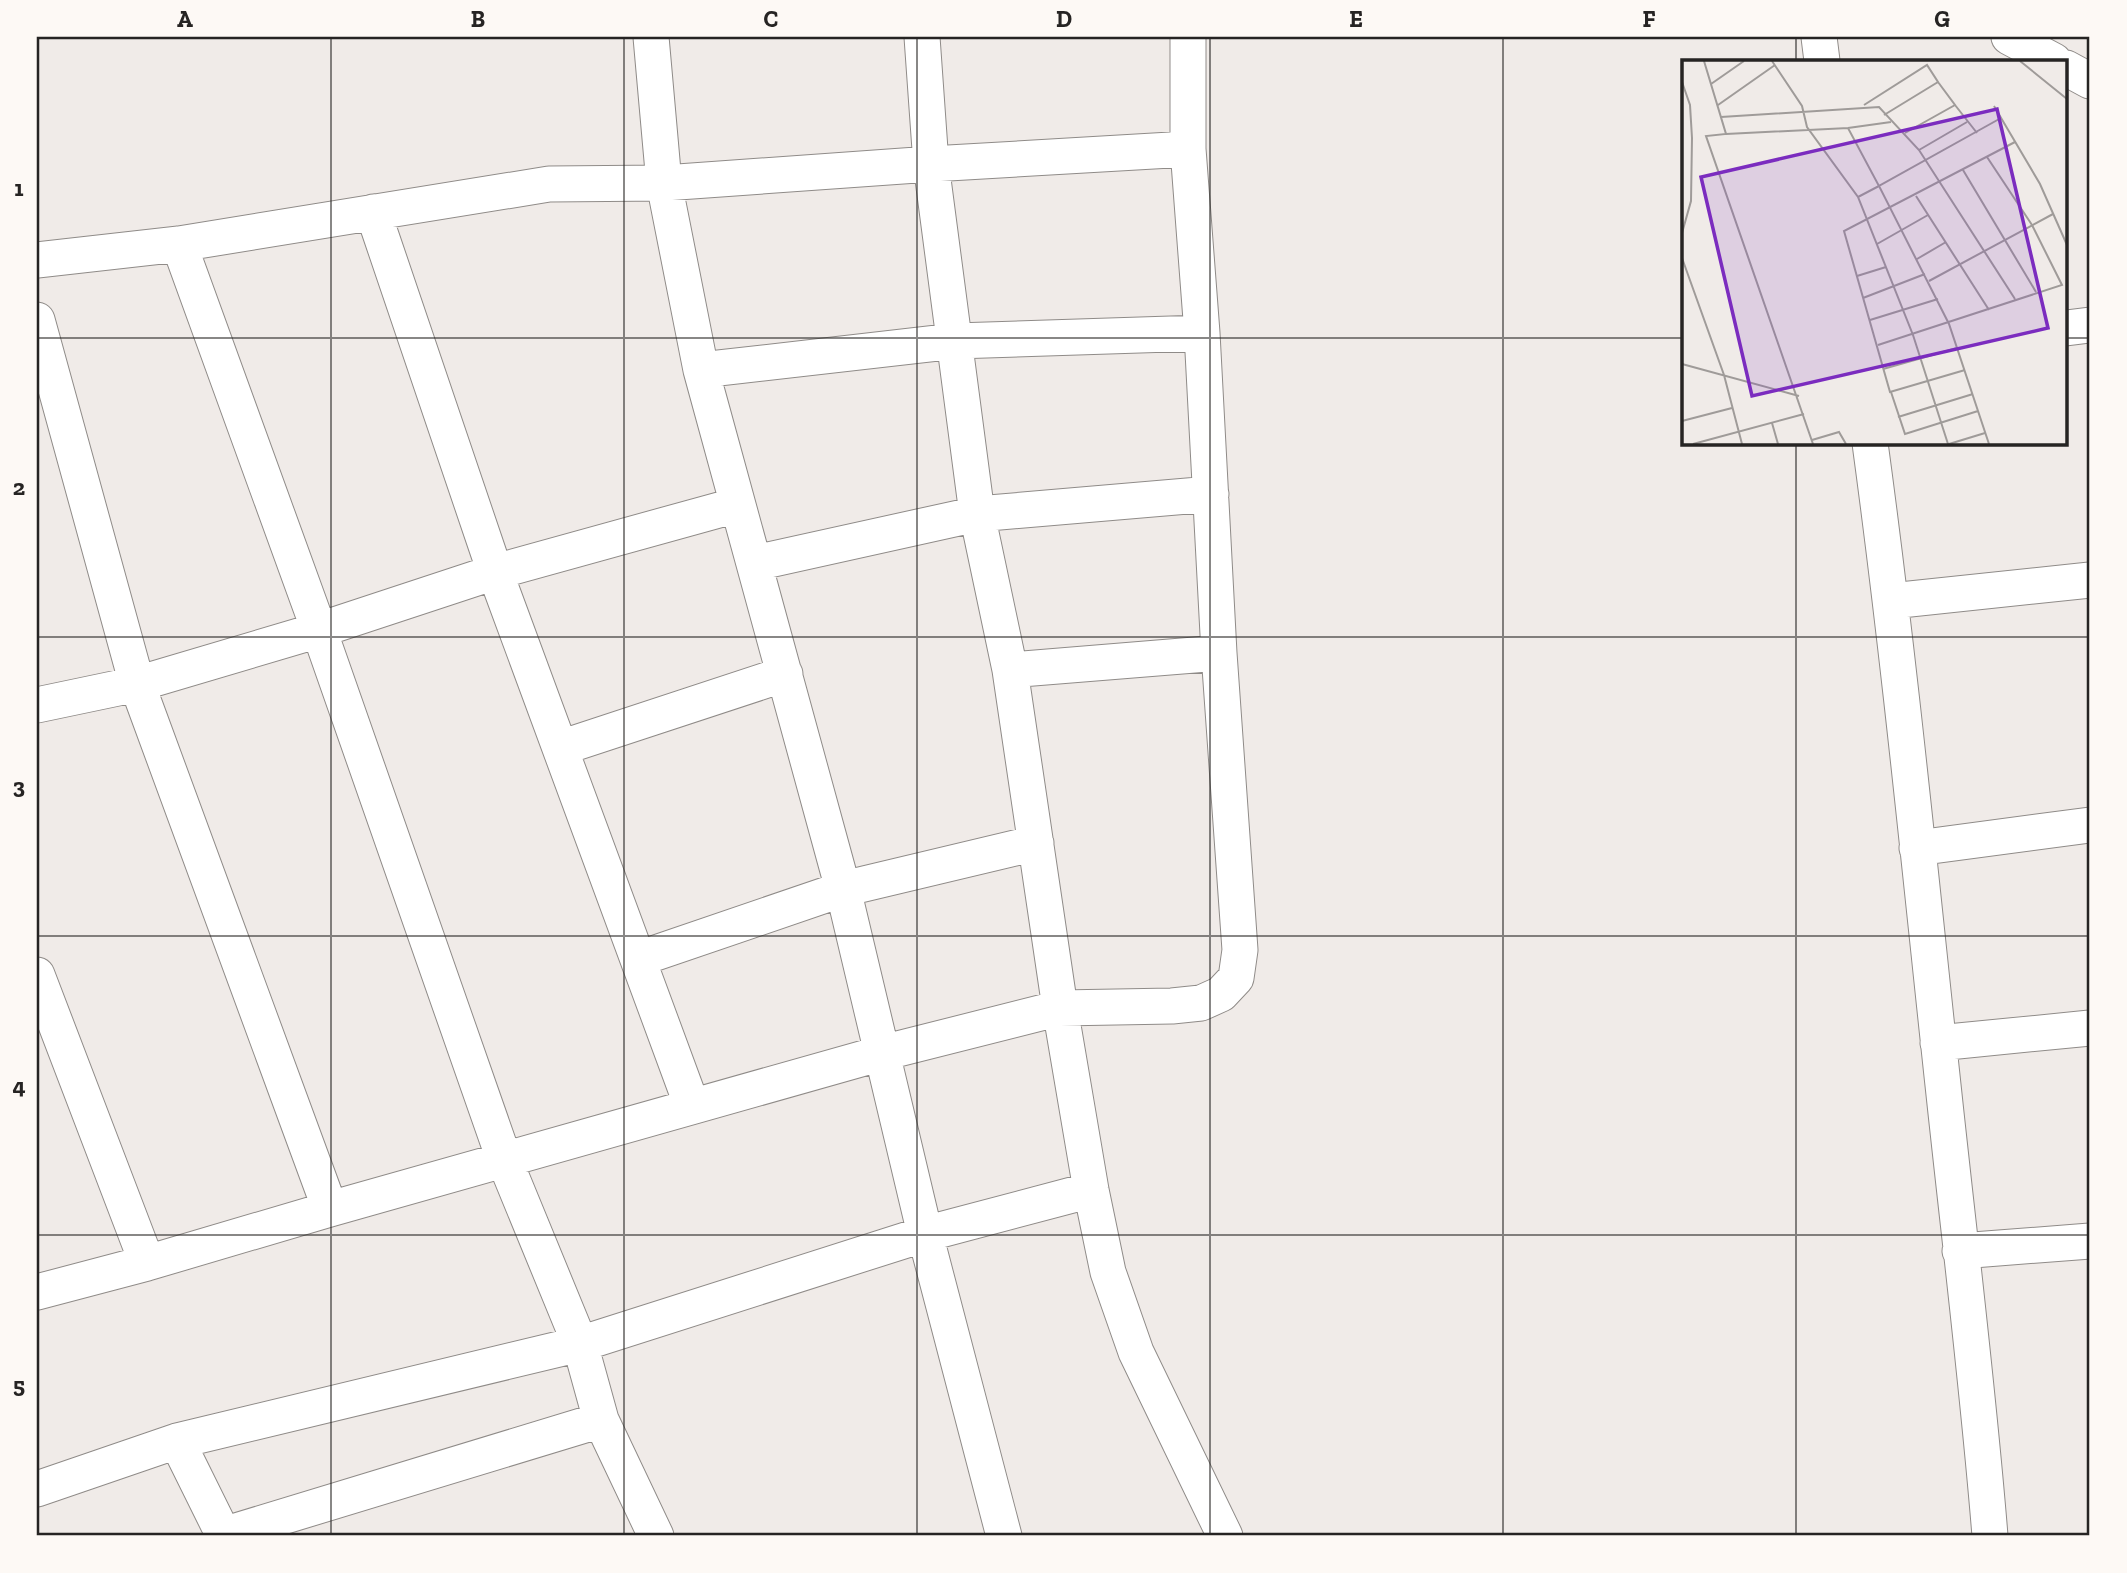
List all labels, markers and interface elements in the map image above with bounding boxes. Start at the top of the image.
text: A [177,5,193,33]
text: B [471,5,485,33]
text: C [764,5,778,33]
text: D [1056,5,1072,33]
text: E [1349,5,1363,33]
text: F [1642,5,1656,33]
text: G [1934,5,1950,33]
inset map [1682,60,2068,444]
text: 1 [14,174,24,202]
text: 2 [13,473,25,501]
text: 3 [13,772,25,800]
text: 4 [12,1072,26,1100]
text: 5 [13,1371,25,1399]

